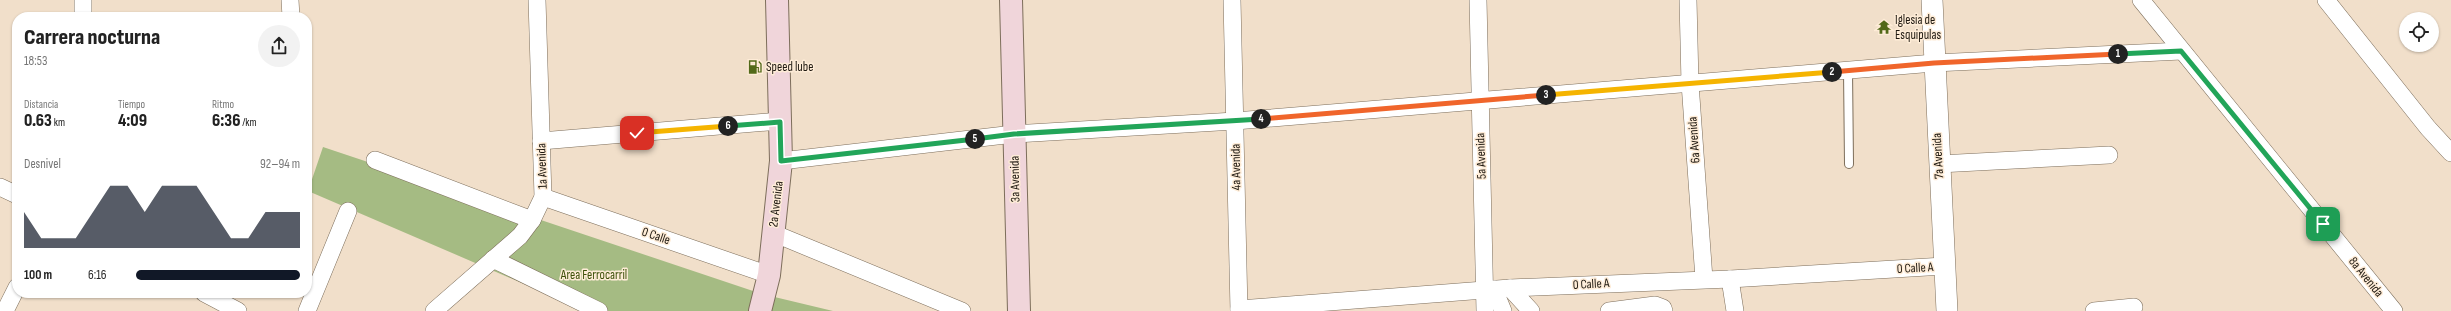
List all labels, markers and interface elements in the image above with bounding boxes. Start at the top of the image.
place label: Iglesia de Esquipulas [1895,12,1942,43]
map controls [2399,12,2439,52]
button: locate [2399,12,2439,52]
temple icon: Iglesia de Esquipulas [1876,19,1892,35]
text: Carrera nocturna [24,24,160,51]
button: share [258,25,300,67]
pin: 1 [2108,44,2128,64]
text: 1 [2116,47,2120,60]
text: 18:53 [24,53,47,69]
fuel station icon: Speed lube [747,59,763,75]
place label: Speed lube [766,59,813,75]
pin: 2 [1822,62,1842,82]
text: 2 [1830,65,1834,78]
pin: 3 [1536,85,1556,105]
text: 3 [1544,88,1548,101]
text: Distancia [24,98,58,111]
text: Tiempo [118,98,145,111]
text: Ritmo [212,98,234,111]
pin: 4 [1251,109,1271,129]
text: 0.63 [24,111,52,131]
text: 4:09 [118,111,147,131]
text: 6:36 [212,111,240,131]
text: 4 [1258,112,1264,125]
text: km [52,116,65,129]
text: /km [240,116,256,129]
pin [620,116,654,150]
pin: 6 [718,116,738,136]
street label: 6a Avenida [1684,116,1704,164]
text: 6 [725,119,731,132]
icon: check [626,122,648,144]
pin: 5 [965,129,985,149]
text: 5 [973,132,977,145]
street label: 5a Avenida [1472,133,1490,179]
street label: 7a Avenida [1929,133,1947,179]
street label: 1a Avenida [533,143,551,189]
street label: 4a Avenida [1228,144,1244,190]
text: Desnivel [24,156,61,172]
text: 92–94 m [260,156,300,172]
street label: 3a Avenida [1007,156,1023,202]
street label: 2a Avenida [765,180,787,228]
pin [2306,207,2340,241]
icon: arrive [2312,213,2334,235]
street label: 0 Calle [640,224,672,248]
street label: 8a Avenida [2345,254,2387,300]
street label: 0 Calle A [1896,259,1934,277]
text: 100 m [24,267,52,283]
text: 6:16 [88,267,106,283]
park label: Area Ferrocarril [560,267,627,283]
street label: 0 Calle A [1572,275,1610,293]

